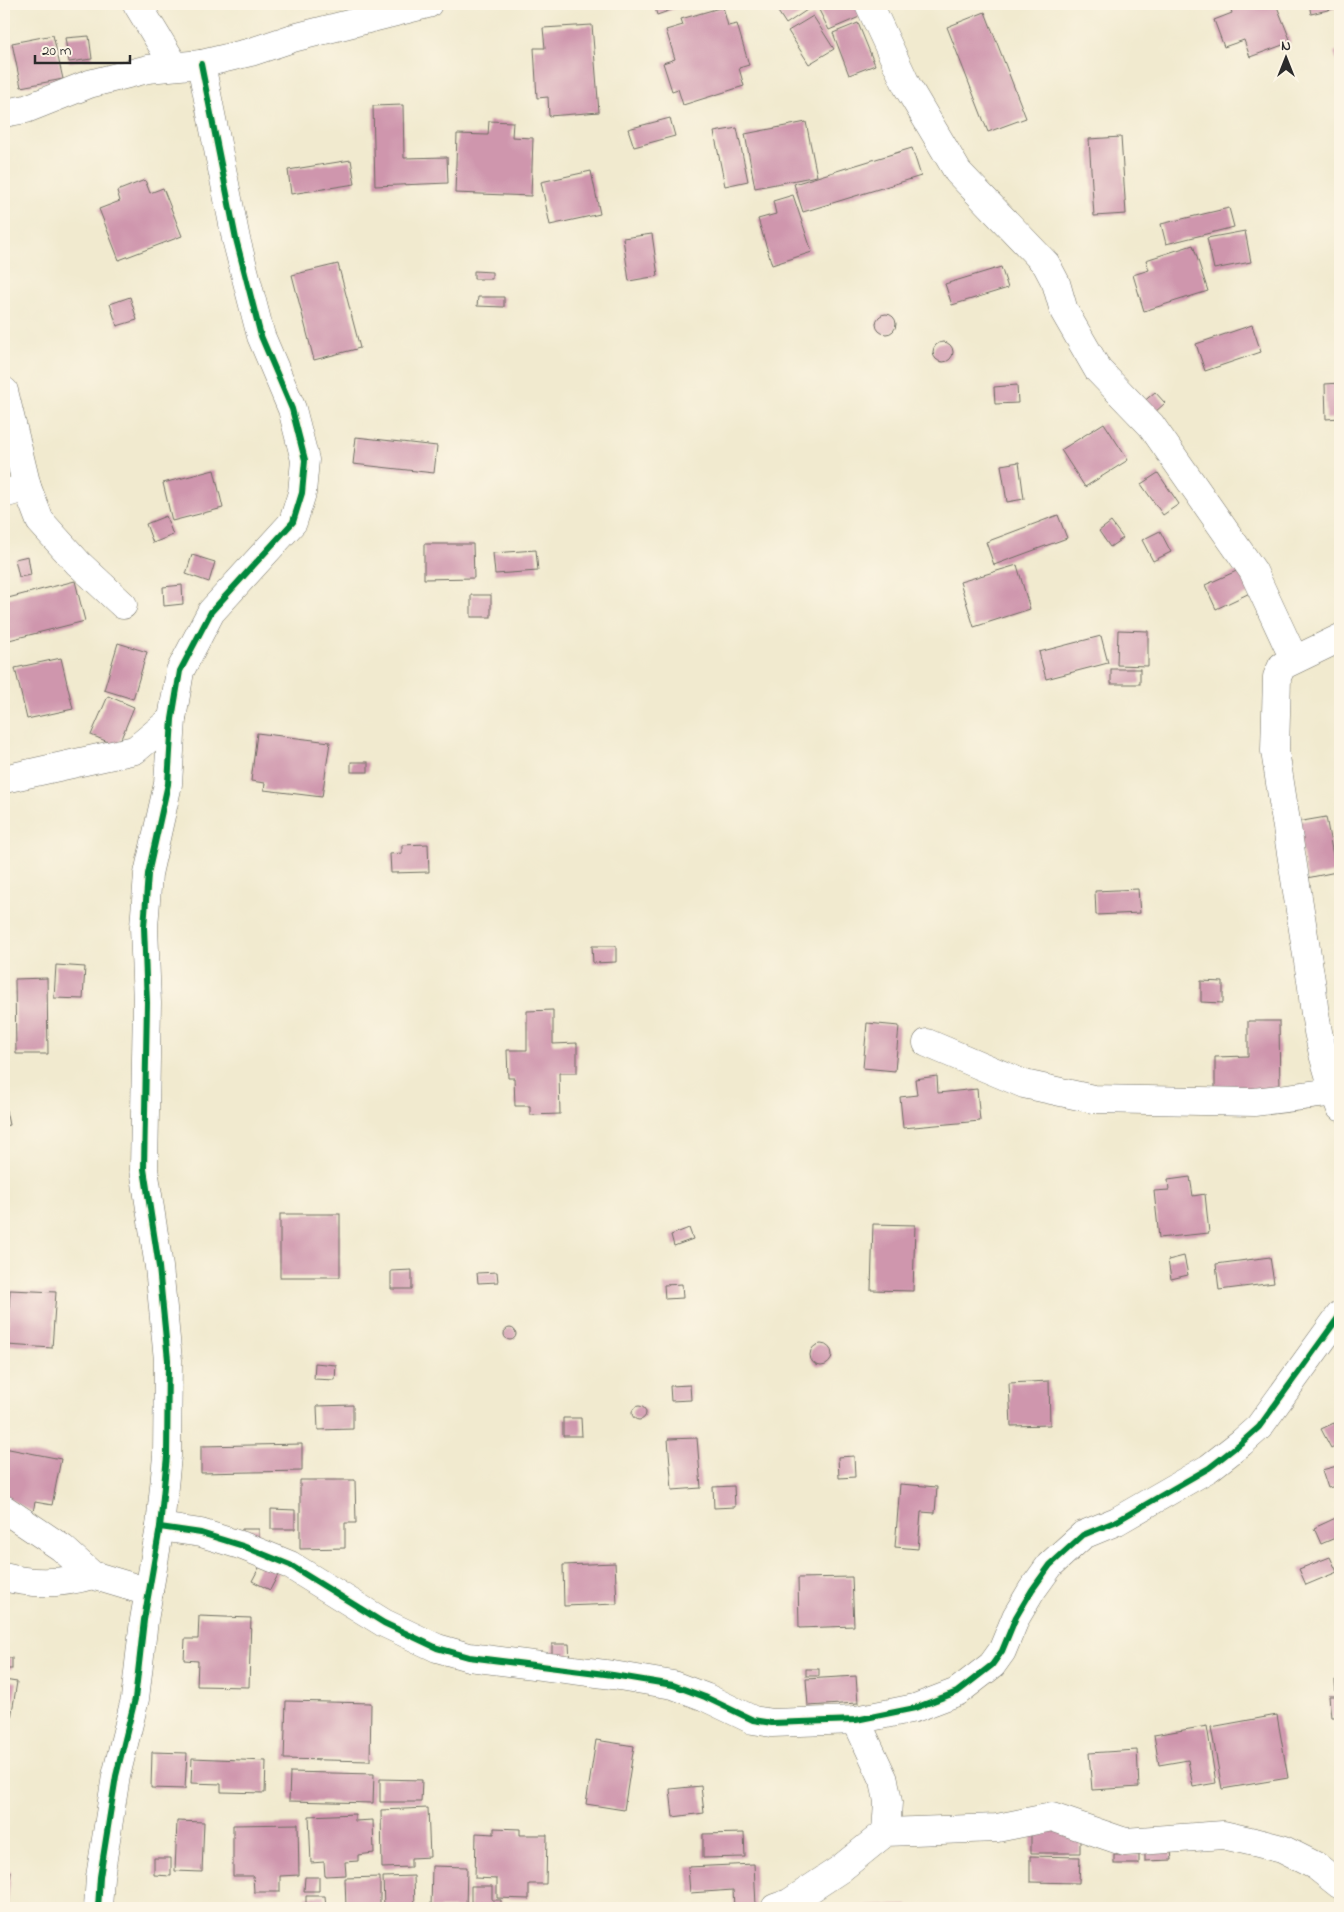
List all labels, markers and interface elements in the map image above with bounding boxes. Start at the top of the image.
scale bar [35,32,130,64]
north arrow [1262,32,1312,82]
text: N [1281,36,1291,57]
text: 20 m [42,40,72,62]

